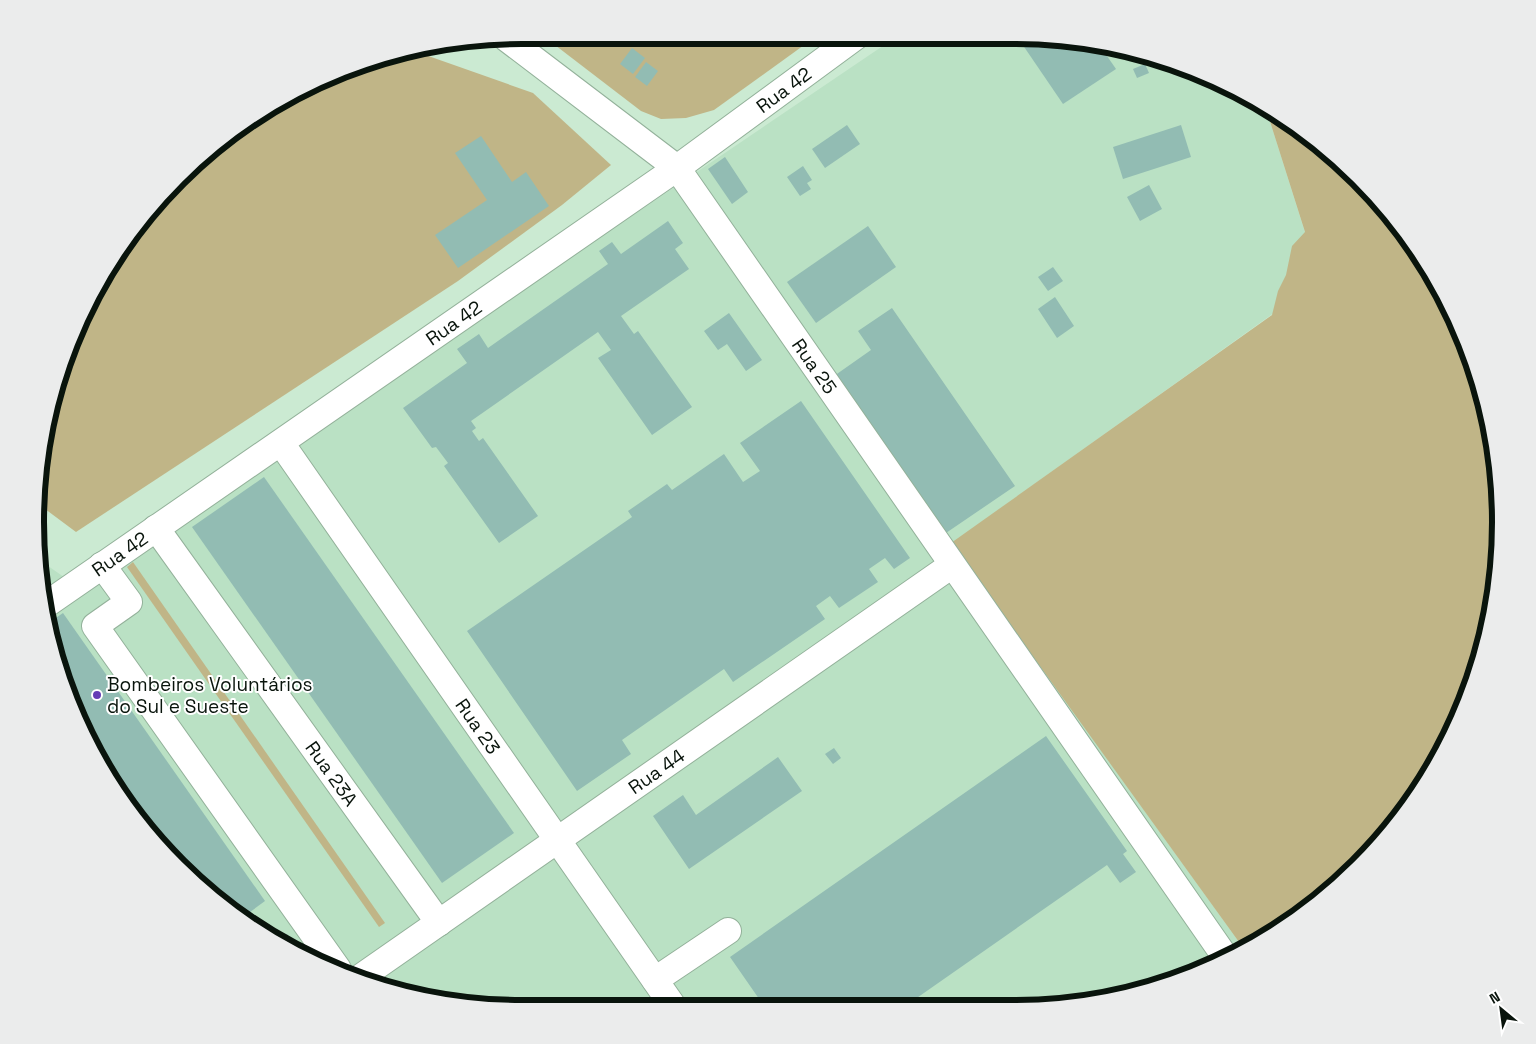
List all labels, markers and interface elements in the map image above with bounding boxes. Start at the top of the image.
street label: Rua 42 [751,61,816,118]
street label: Rua 42 [421,294,486,351]
street label: Rua 25 [787,333,843,399]
street label: Rua 42 [87,525,153,582]
place label: Bombeiros Voluntários do Sul e Sueste [107,672,313,719]
marker: Bombeiros Voluntários do Sul e Sueste [91,689,103,701]
street label: Rua 23 [450,693,506,759]
street label: Rua 23A [300,736,364,811]
street label: Rua 44 [623,743,690,799]
north arrow [1476,984,1526,1034]
text: N [1486,987,1503,1008]

